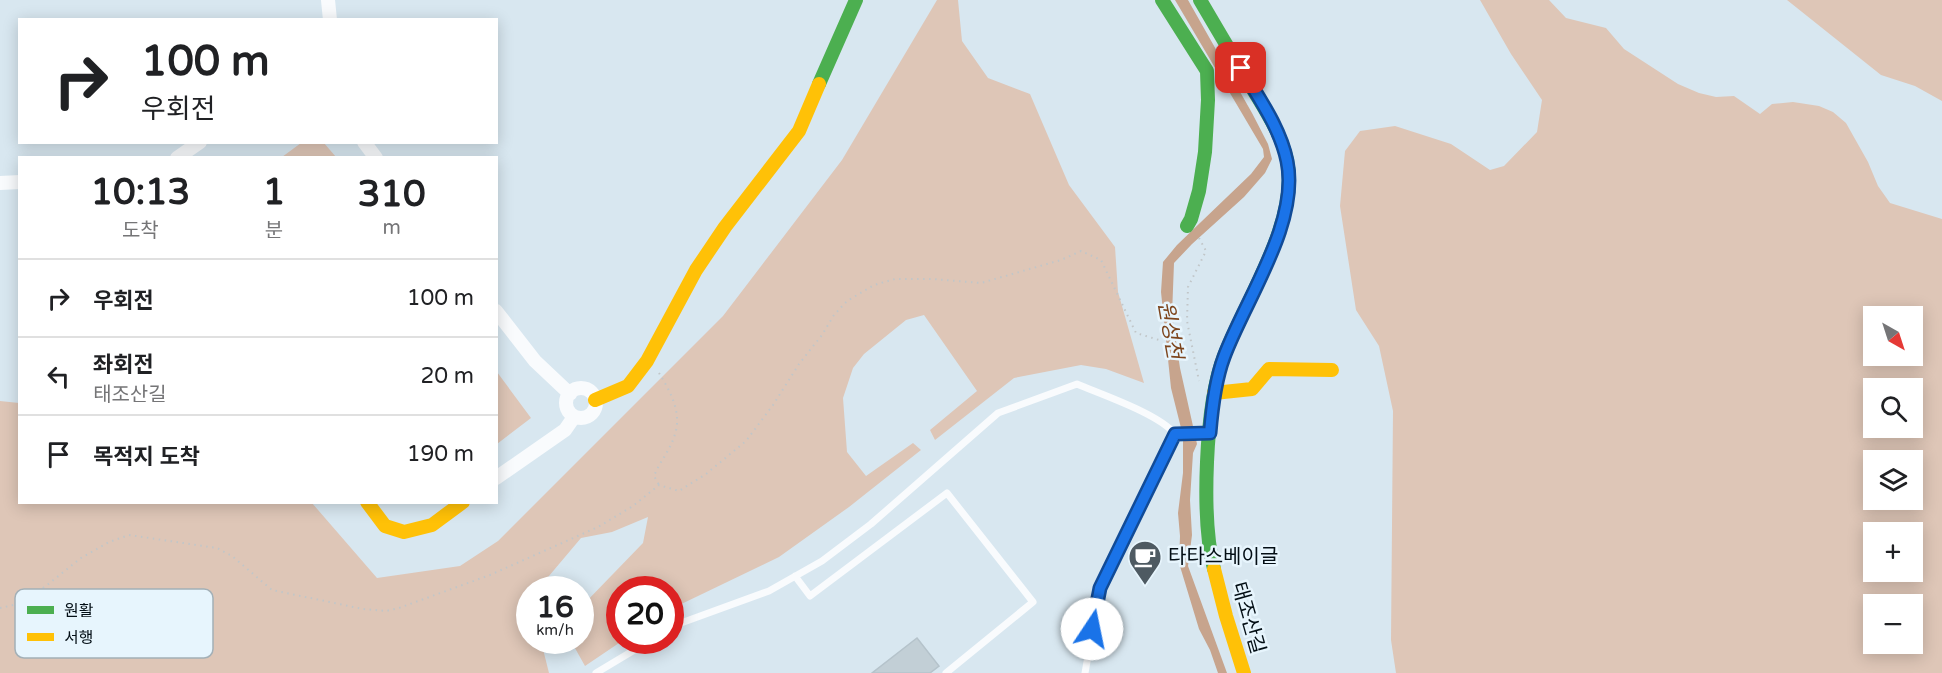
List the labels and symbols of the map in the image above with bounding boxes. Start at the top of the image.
pin [1215,42,1266,93]
water label: 원성천 [1153,299,1188,363]
north arrow [1863,306,1923,366]
cafe icon: 타타스베이글 [1127,539,1163,586]
place label: 타타스베이글 [1168,545,1278,569]
speed limit sign: 20 [606,576,684,654]
street label: 태조산길 [1226,579,1270,657]
legend [15,589,213,658]
position arrow [1060,597,1124,661]
text: 원활 [64,601,94,621]
text: 서행 [64,628,93,648]

